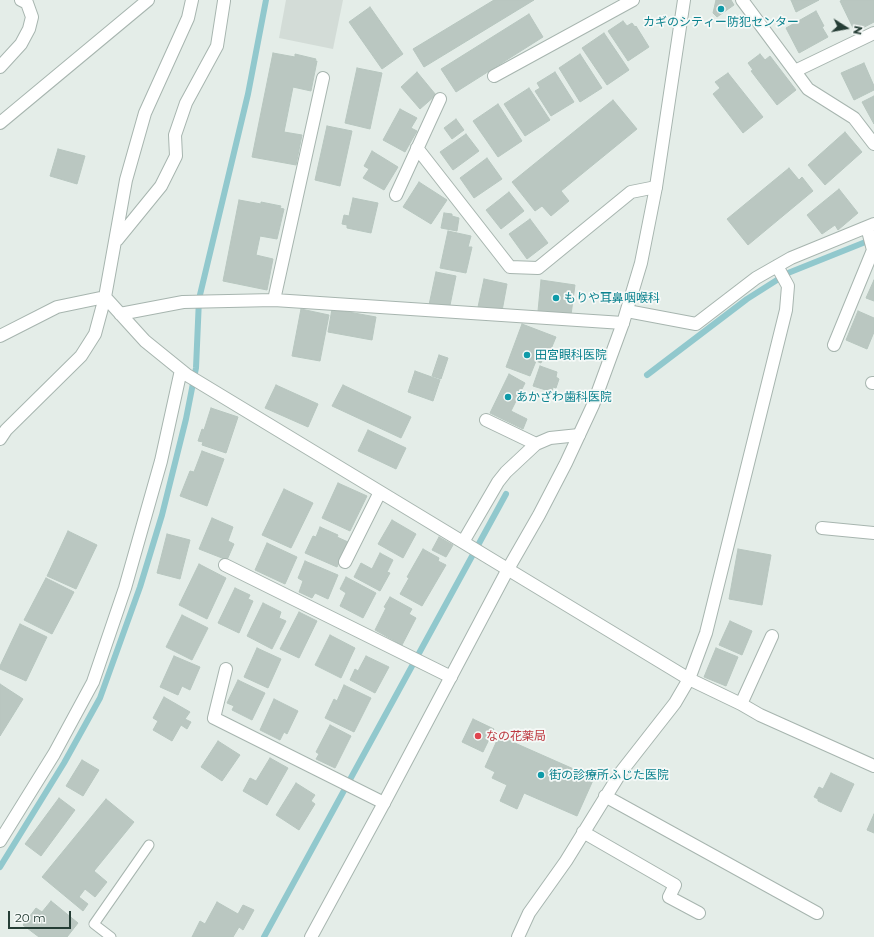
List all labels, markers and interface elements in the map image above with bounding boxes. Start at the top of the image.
marker: カギのシティー防犯センター [716,4,726,14]
north arrow [826,8,866,48]
place label: カギのシティー防犯センター [643,15,799,29]
text: N [850,25,866,36]
place label: もりや耳鼻咽喉科 [564,291,660,305]
marker: もりや耳鼻咽喉科 [551,293,561,303]
place label: 田宮眼科医院 [535,348,607,362]
marker: 田宮眼科医院 [522,350,532,360]
place label: あかざわ歯科医院 [516,390,612,404]
marker: あかざわ歯科医院 [503,392,513,402]
place label: なの花薬局 [486,729,546,743]
marker: なの花薬局 [473,731,483,741]
place label: 街の診療所ふじた医院 [549,768,669,782]
marker: 街の診療所ふじた医院 [536,770,546,780]
scale bar [10,903,73,929]
text: 20 m [15,910,46,925]

